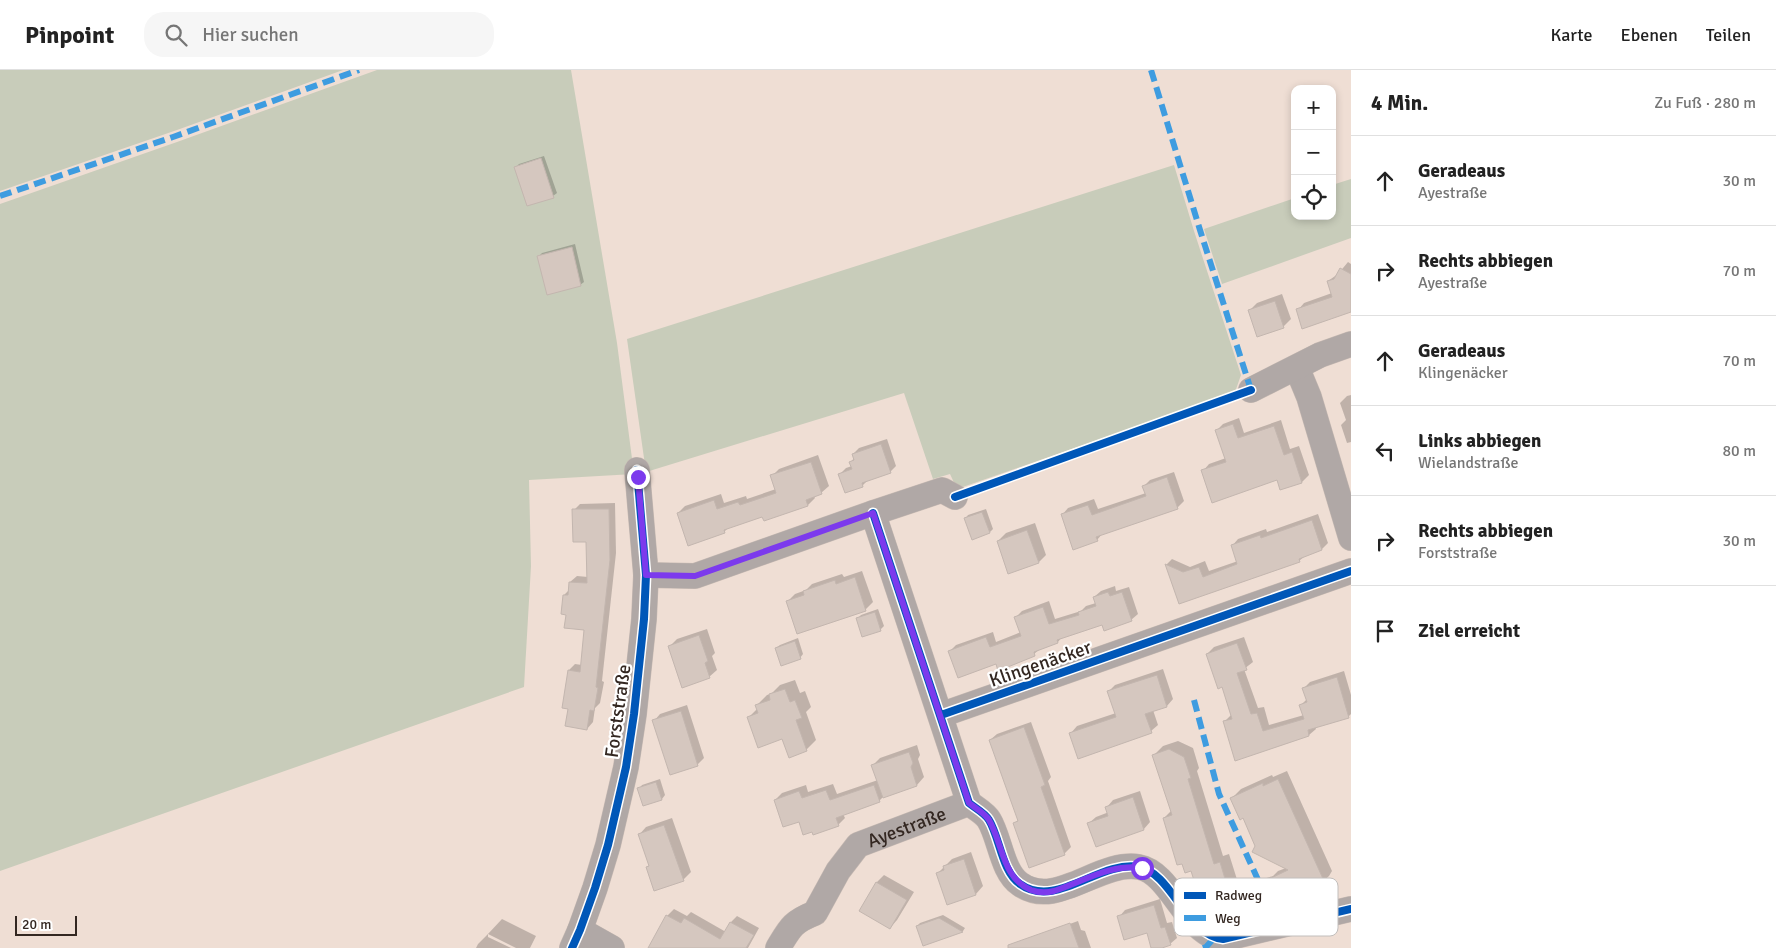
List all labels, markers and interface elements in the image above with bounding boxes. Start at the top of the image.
search box [144,12,494,57]
text: Pinpoint [25,20,114,50]
icon: search [162,21,190,49]
text: Hier suchen [202,23,299,47]
text: Karte [1550,24,1592,46]
text: Ebenen [1620,24,1678,46]
text: Teilen [1706,24,1751,46]
map controls [1291,85,1336,220]
button: + [1291,85,1336,130]
text: 4 Min. [1371,90,1428,116]
text: Zu Fuß · 280 m [1654,93,1756,113]
button: − [1291,130,1336,175]
text: Geradeaus [1418,159,1505,183]
icon: ahead [1371,167,1399,195]
text: 30 m [1722,171,1756,191]
button: locate [1291,175,1336,220]
text: Ayestraße [1418,183,1487,203]
text: Rechts abbiegen [1418,249,1553,273]
icon: right [1371,257,1399,285]
text: 70 m [1722,261,1756,281]
text: Ayestraße [1418,273,1487,293]
text: Geradeaus [1418,339,1505,363]
icon: ahead [1371,347,1399,375]
text: 70 m [1722,351,1756,371]
text: Klingenäcker [1418,363,1508,383]
text: Links abbiegen [1418,429,1541,453]
icon: left [1371,437,1399,465]
text: 80 m [1722,441,1756,461]
text: Wielandstraße [1418,453,1519,473]
route end [627,466,650,489]
text: Rechts abbiegen [1418,519,1553,543]
icon: right [1371,527,1399,555]
text: 30 m [1722,531,1756,551]
text: Forststraße [1418,543,1497,563]
icon: arrive [1371,617,1399,645]
text: Ziel erreicht [1418,619,1520,643]
street label: Klingenäcker [986,635,1095,693]
street label: Forststraße [600,663,636,759]
street label: Ayestraße [864,802,950,853]
route start [1131,857,1154,880]
legend [1174,878,1338,936]
text: Radweg [1215,887,1262,904]
text: Weg [1215,910,1241,927]
scale bar [15,913,78,936]
text: 20 m [22,916,51,933]

